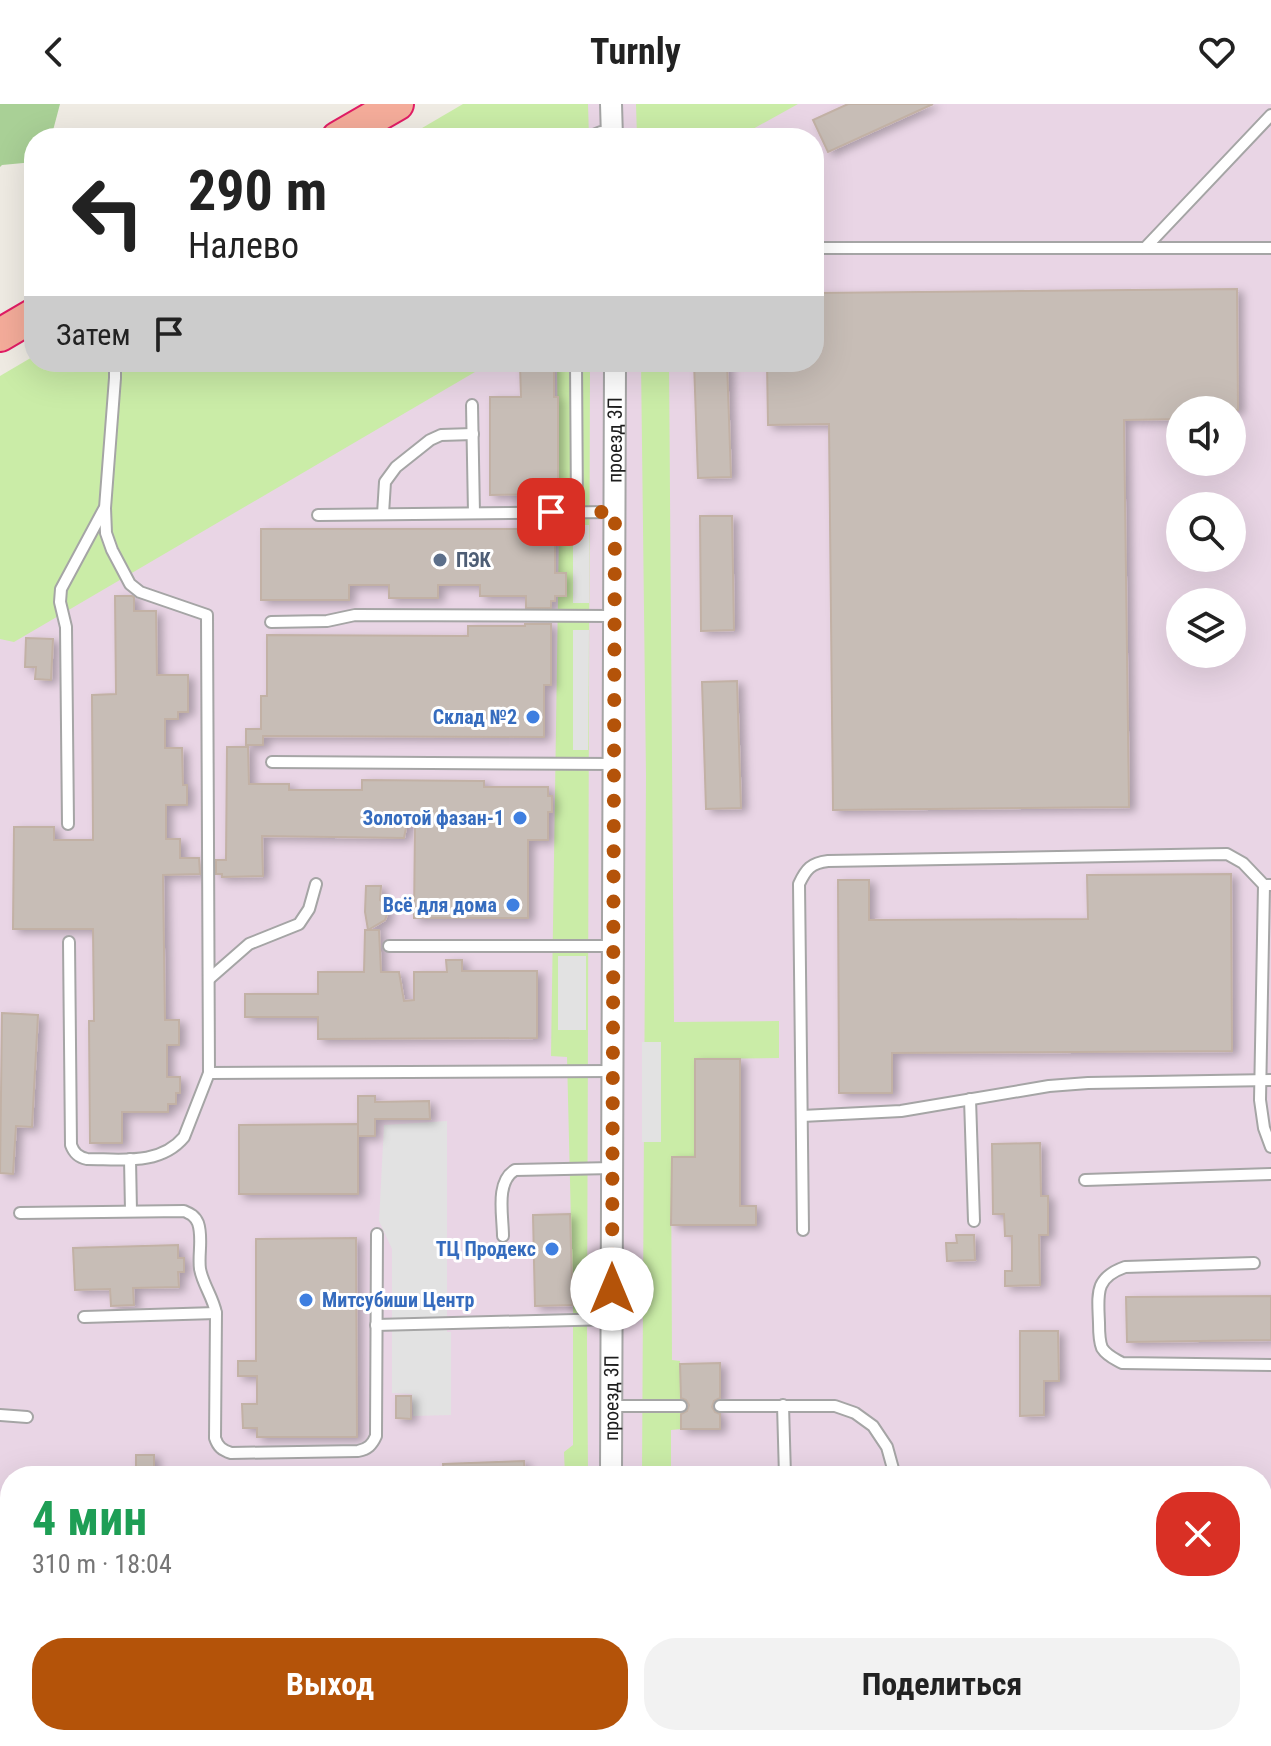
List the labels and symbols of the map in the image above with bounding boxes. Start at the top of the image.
street label: проезд 3П [603,397,627,483]
pin [517,478,585,546]
place label: ПЭК [456,548,492,572]
marker: ПЭК [431,551,449,569]
place label: Склад №2 [433,705,517,729]
marker: Склад №2 [524,708,542,726]
place label: Золотой фазан-1 [362,806,504,830]
marker: Золотой фазан-1 [511,809,529,827]
place label: Всё для дома [383,893,497,917]
marker: Всё для дома [504,896,522,914]
place label: ТЦ Продекс [436,1237,536,1261]
marker: ТЦ Продекс [543,1240,561,1258]
position arrow [570,1247,654,1331]
place label: Митсубиши Центр [322,1288,475,1312]
marker: Митсубиши Центр [297,1291,315,1309]
street label: проезд 3П [599,1355,623,1441]

